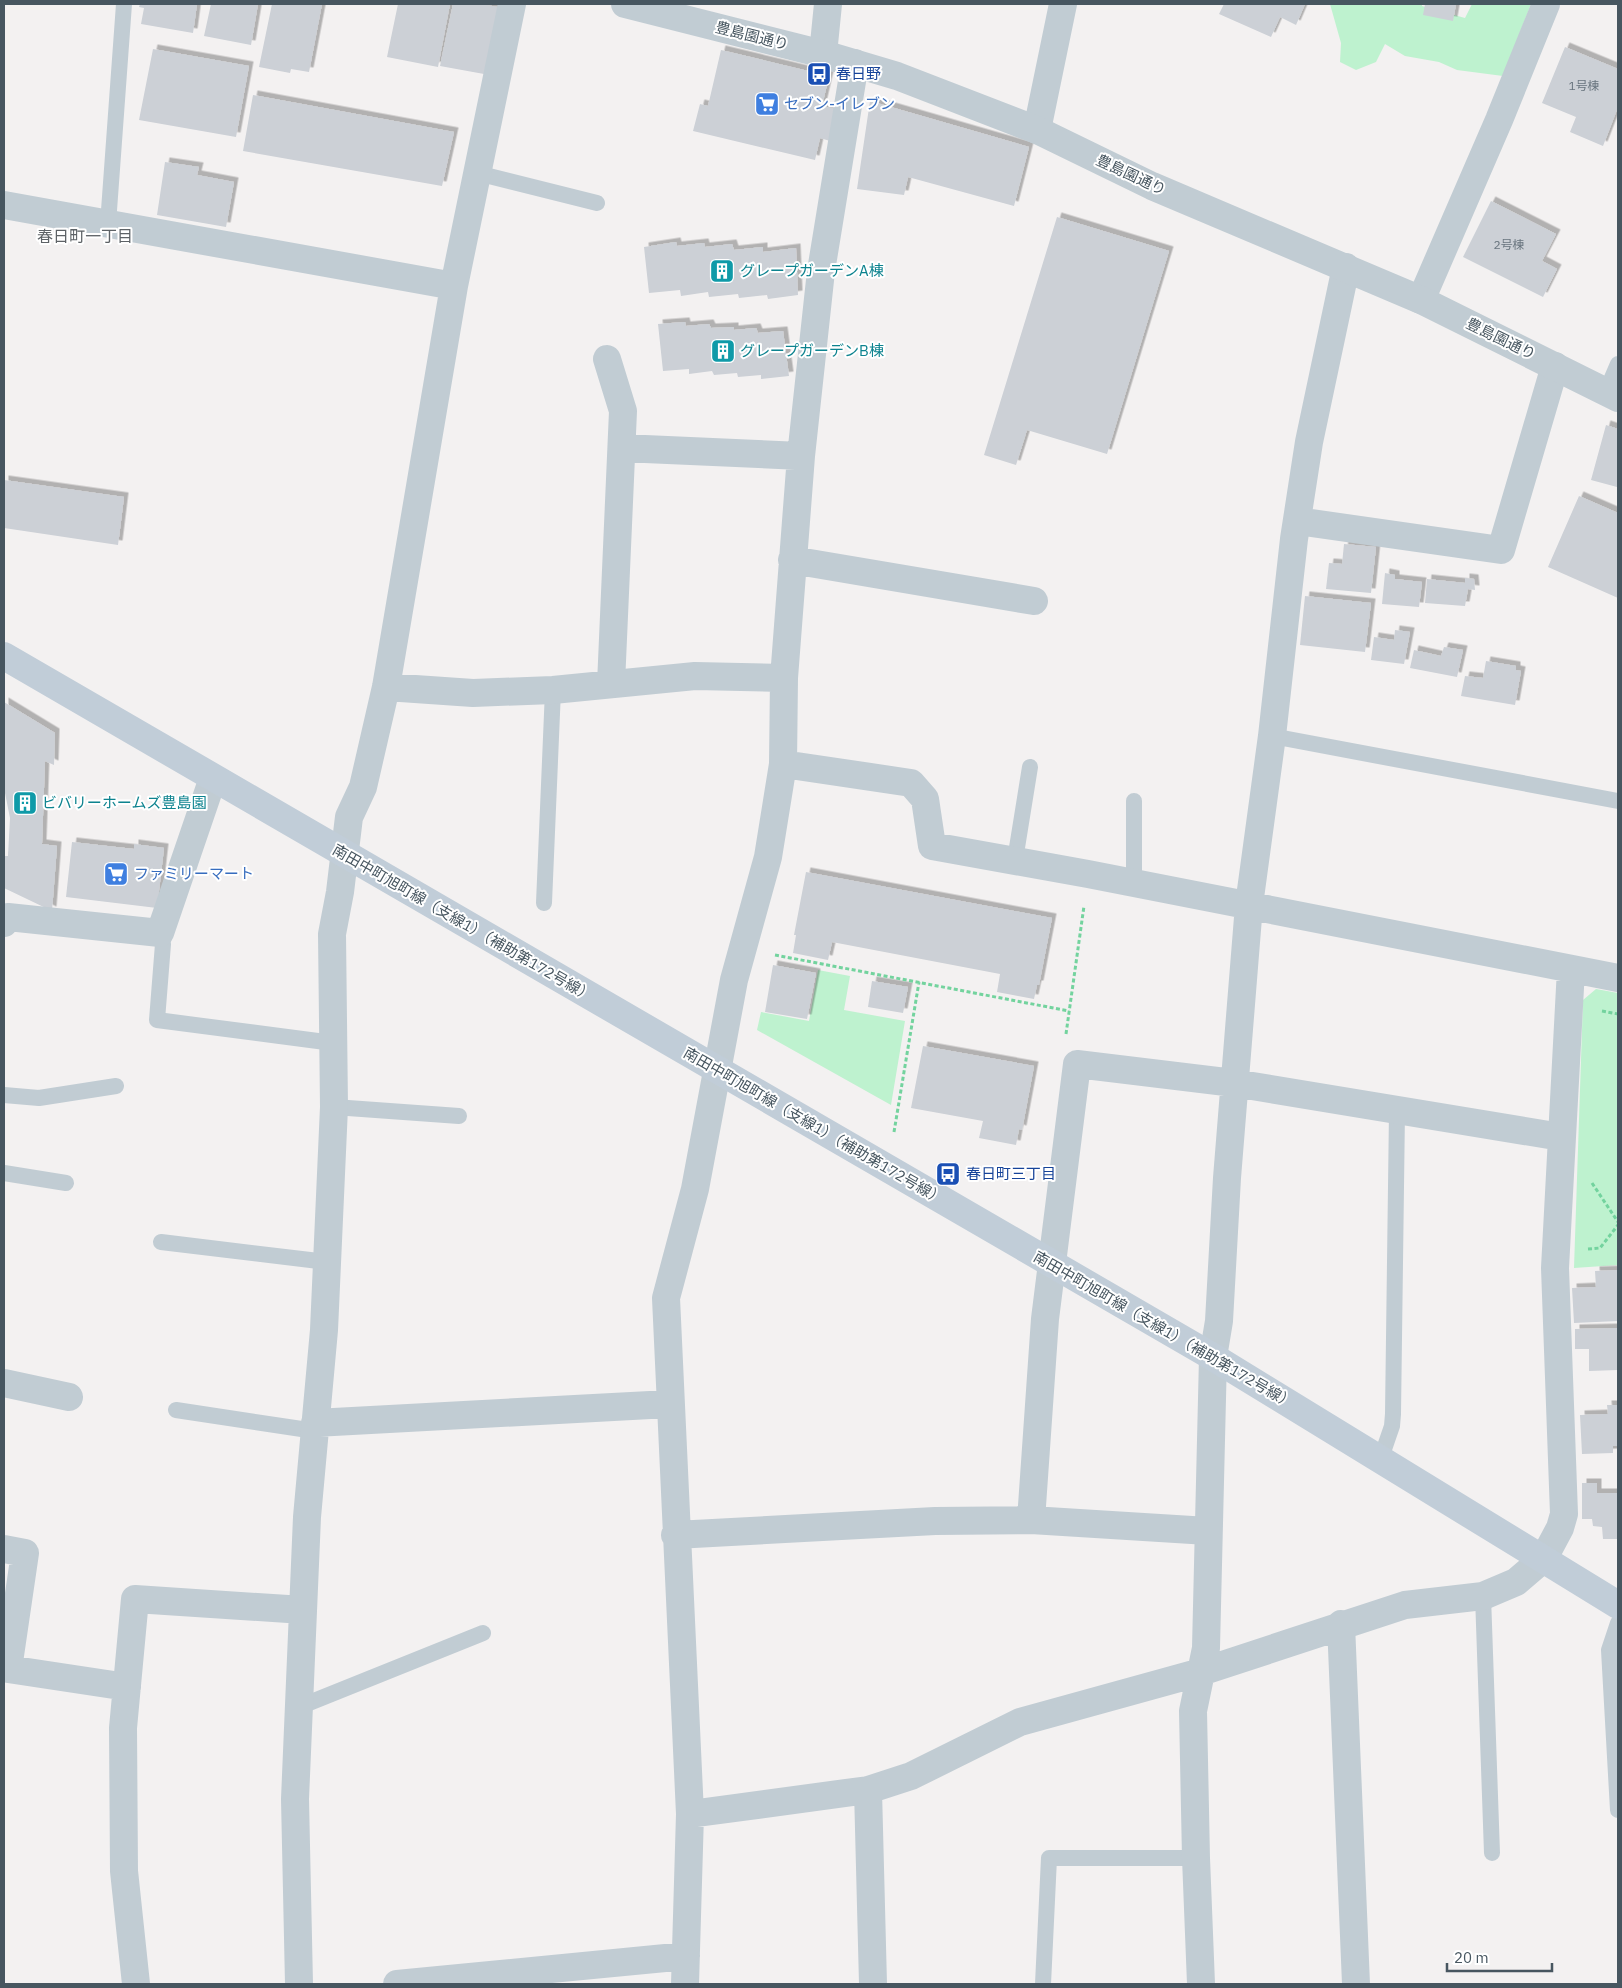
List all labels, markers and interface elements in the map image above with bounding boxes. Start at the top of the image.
street label: 豊島園通り [713,17,791,54]
bus stop icon: 春日野 [806,61,832,87]
place label: 春日野 [836,64,881,83]
house number: 1号棟 [1568,78,1600,93]
supermarket icon: セブン-イレブン [754,91,780,117]
place label: セブン-イレブン [784,94,895,113]
street label: 豊島園通り [1093,150,1169,199]
district label: 春日町一丁目 [37,226,133,246]
house number: 2号棟 [1493,237,1525,252]
building icon: グレープガーデンA棟 [709,258,735,284]
place label: グレープガーデンA棟 [740,261,884,280]
street label: 豊島園通り [1463,314,1539,364]
building icon: グレープガーデンB棟 [710,338,736,364]
place label: グレープガーデンB棟 [740,341,884,360]
building icon: ビバリーホームズ豊島園 [12,790,38,816]
place label: ビバリーホームズ豊島園 [42,793,207,812]
street label: 南田中町旭町線（支線1）（補助第172号線） [329,840,597,1005]
supermarket icon: ファミリーマート [103,861,129,887]
place label: ファミリーマート [134,864,254,883]
street label: 南田中町旭町線（支線1）（補助第172号線） [680,1043,948,1208]
bus stop icon: 春日町三丁目 [935,1161,961,1187]
place label: 春日町三丁目 [966,1164,1056,1183]
street label: 南田中町旭町線（支線1）（補助第172号線） [1030,1247,1298,1412]
scale bar [1447,1940,1552,1972]
text: 20 m [1454,1948,1489,1967]

